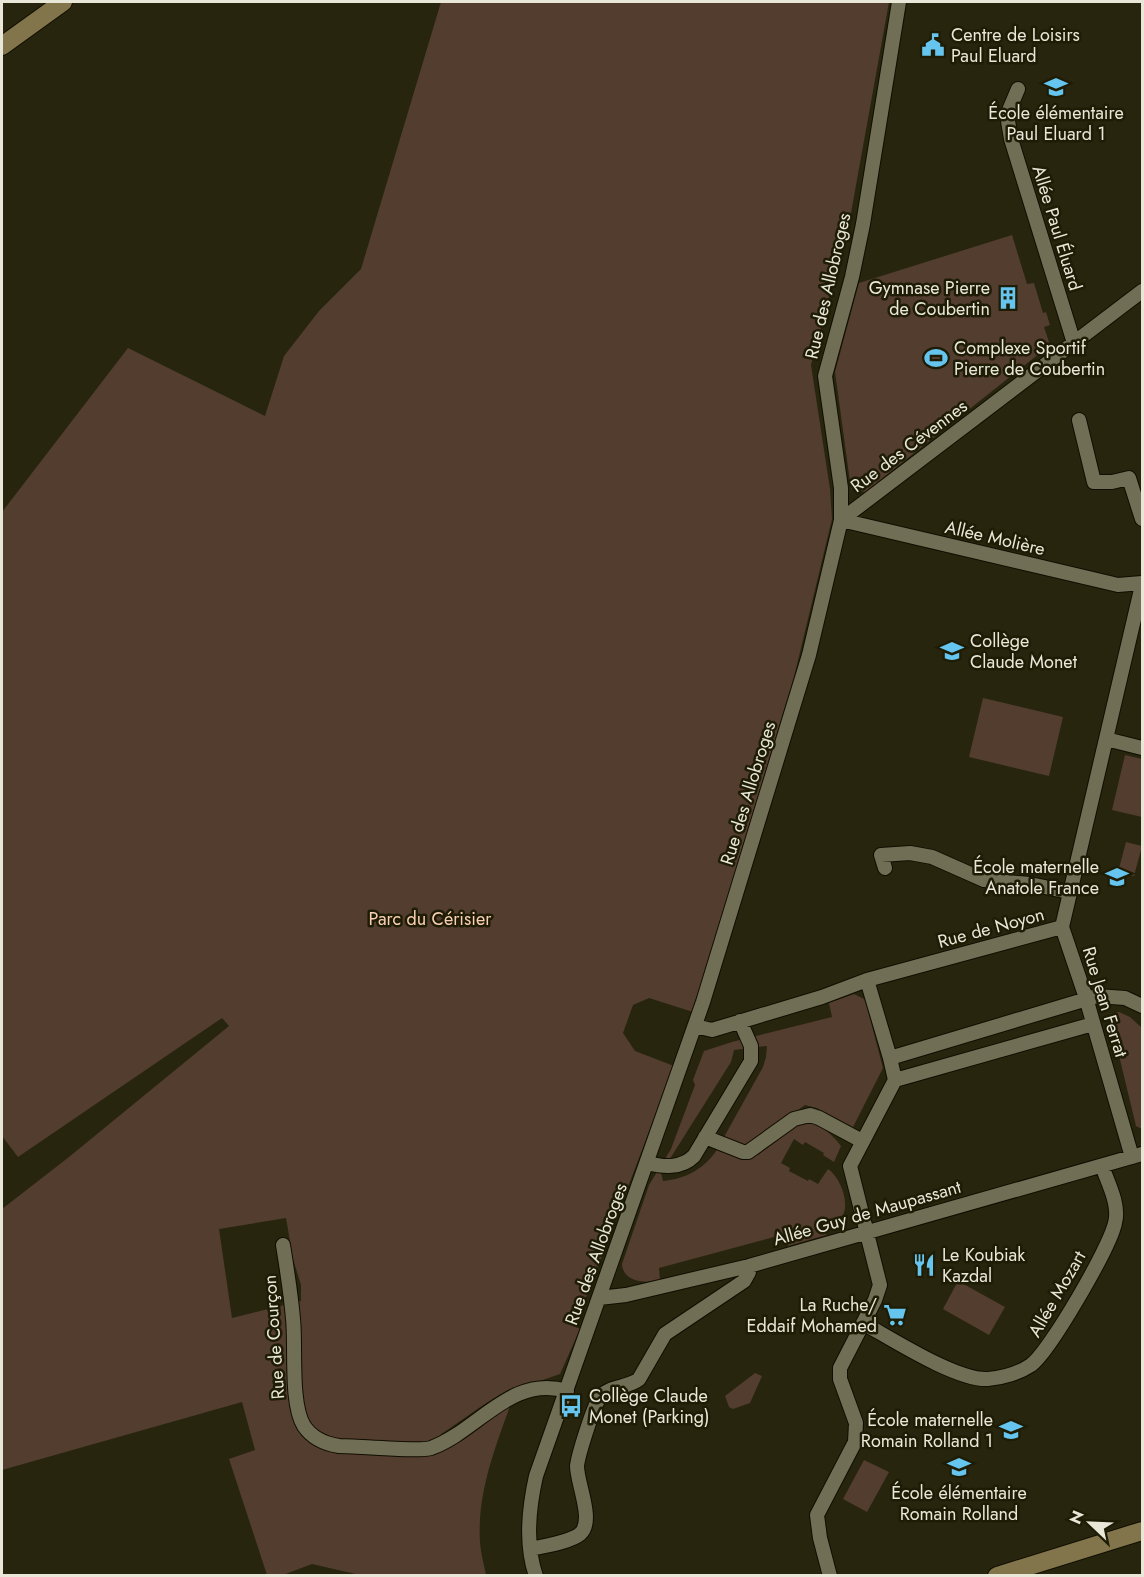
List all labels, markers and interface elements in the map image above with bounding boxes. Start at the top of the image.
place label: Centre de Loisirs Paul Eluard [951,22,1080,69]
public building icon: Centre de Loisirs Paul Eluard [920,32,946,58]
school or university icon: École élémentaire Paul Eluard 1 [1043,74,1069,100]
place label: École élémentaire Paul Eluard 1 [988,100,1124,147]
street label: Allée Paul Éluard [1026,162,1088,294]
street label: Rue des Allobroges [799,210,857,362]
place label: Gymnase Pierre de Coubertin [869,275,990,322]
building icon: Gymnase Pierre de Coubertin [995,285,1021,311]
place label: Complexe Sportif Pierre de Coubertin [954,335,1105,382]
sports icon: Complexe Sportif Pierre de Coubertin [923,345,949,371]
street label: Rue des Cévennes [845,393,973,499]
street label: Allée Molière [942,514,1048,562]
place label: Collège Claude Monet [970,628,1078,675]
school or university icon: Collège Claude Monet [939,638,965,664]
street label: Rue des Allobroges [714,718,782,868]
place label: École maternelle Anatole France [973,854,1099,901]
school or university icon: École maternelle Anatole France [1104,864,1130,890]
street label: Rue de Noyon [935,901,1047,955]
park label: Parc du Cérisier [369,906,492,932]
street label: Rue Jean Ferrat [1076,944,1134,1061]
street label: Allée Guy de Maupassant [770,1174,965,1252]
street label: Rue des Allobroges [558,1179,634,1329]
place label: Le Koubiak Kazdal [942,1242,1025,1289]
street label: Allée Mozart [1022,1245,1093,1342]
restaurant icon: Le Koubiak Kazdal [911,1252,937,1278]
street label: Rue de Courçon [257,1274,291,1400]
place label: La Ruche/ Eddaif Mohamed [747,1292,877,1339]
supermarket icon: La Ruche/ Eddaif Mohamed [882,1302,908,1328]
place label: Collège Claude Monet (Parking) [589,1383,709,1430]
bus stop icon: Collège Claude Monet (Parking) [558,1393,584,1419]
place label: École maternelle Romain Rolland 1 [861,1407,993,1454]
school or university icon: École maternelle Romain Rolland 1 [998,1417,1024,1443]
school or university icon: École élémentaire Romain Rolland [946,1454,972,1480]
place label: École élémentaire Romain Rolland [891,1480,1027,1527]
north arrow [1060,1493,1120,1553]
text: N [1064,1507,1090,1528]

